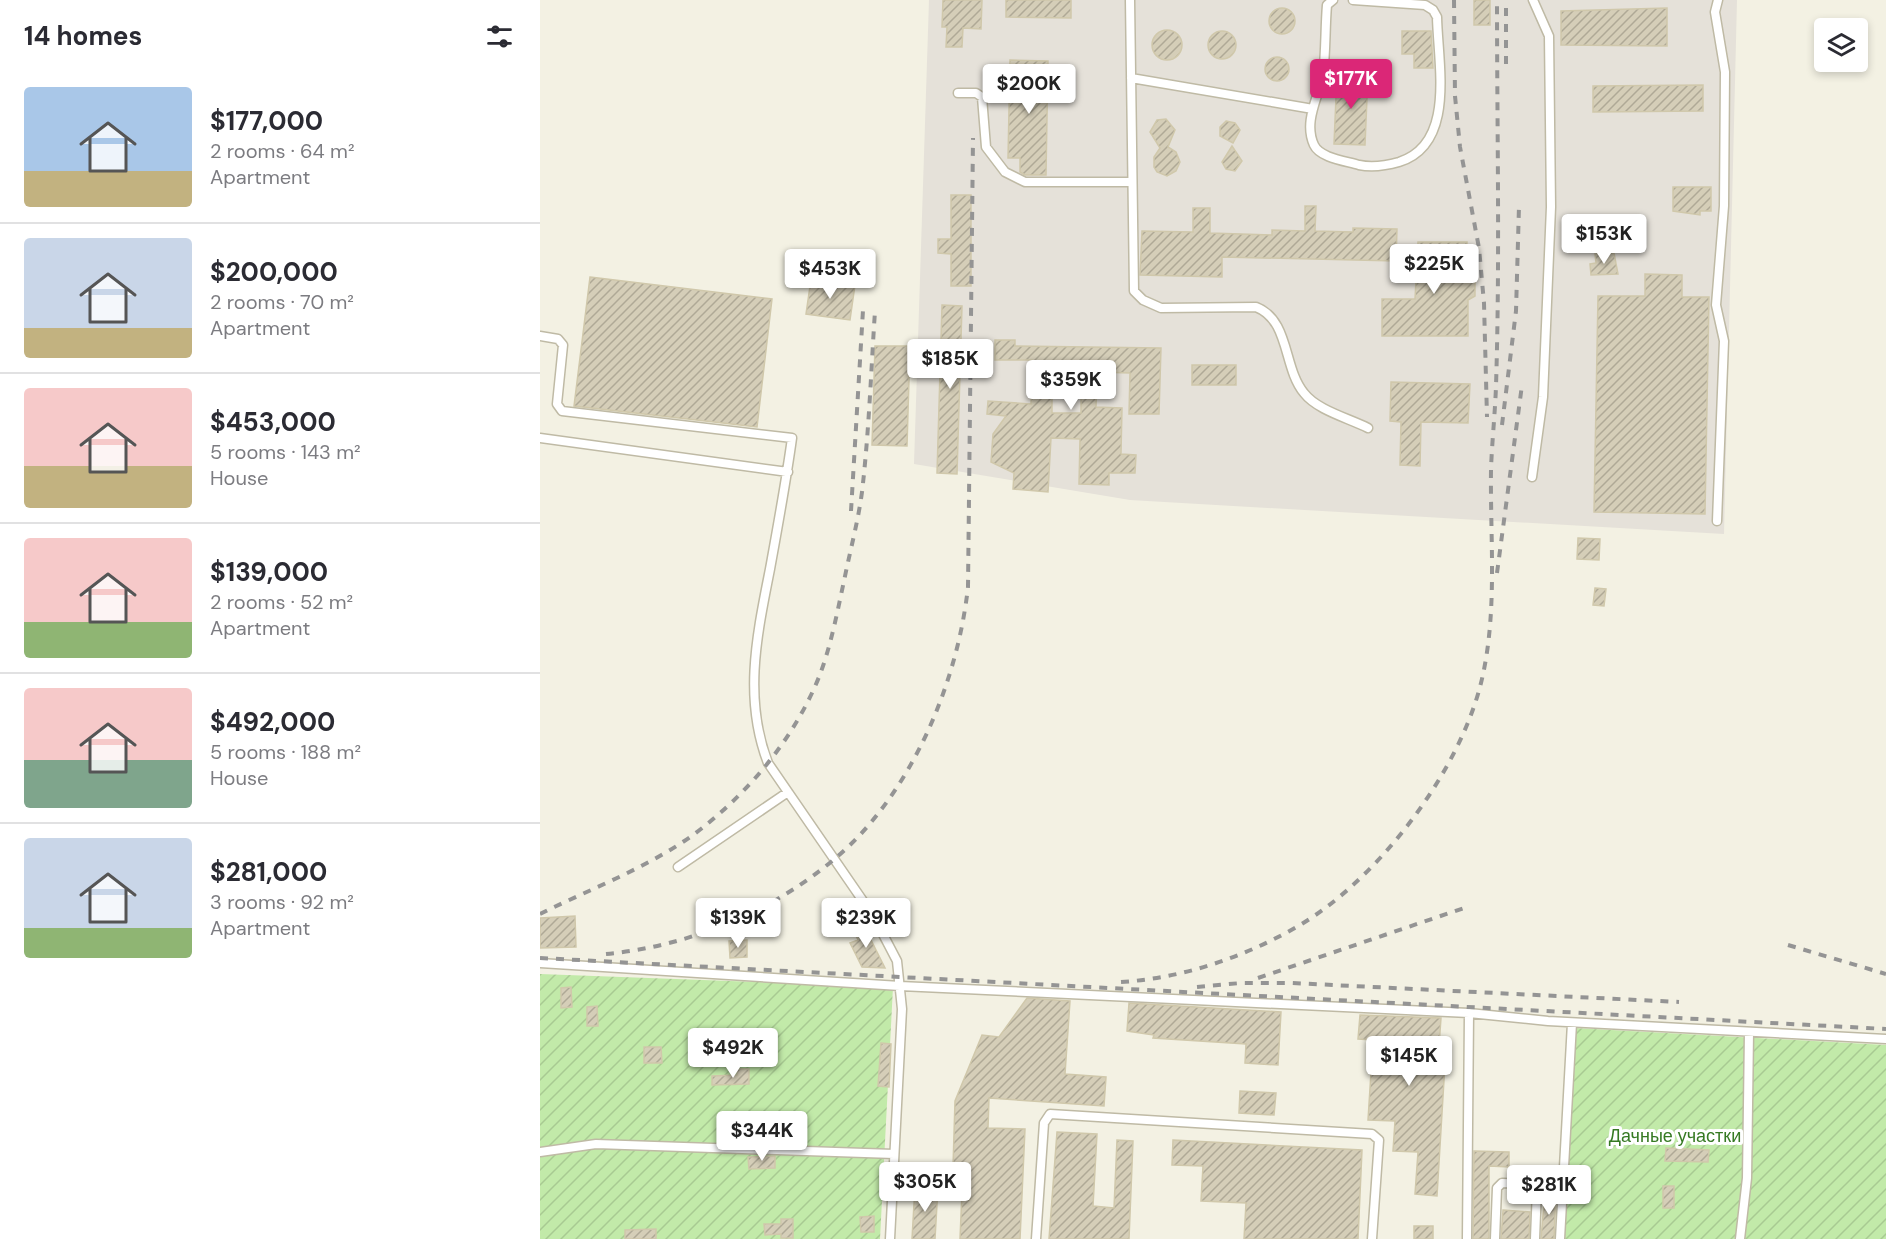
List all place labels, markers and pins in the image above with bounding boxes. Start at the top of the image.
pin: $177K [1309,59,1393,110]
pin: $200K [987,64,1071,115]
pin: $153K [1562,214,1646,265]
pin: $225K [1392,244,1476,295]
pin: $453K [788,249,872,300]
pin: $185K [908,339,992,390]
pin: $359K [1029,360,1113,411]
pin: $139K [696,898,780,949]
pin: $239K [824,898,908,949]
pin: $492K [691,1028,775,1079]
pin: $145K [1367,1036,1451,1087]
pin: $344K [720,1111,804,1162]
pin: $305K [883,1162,967,1213]
pin: $281K [1507,1165,1591,1216]

